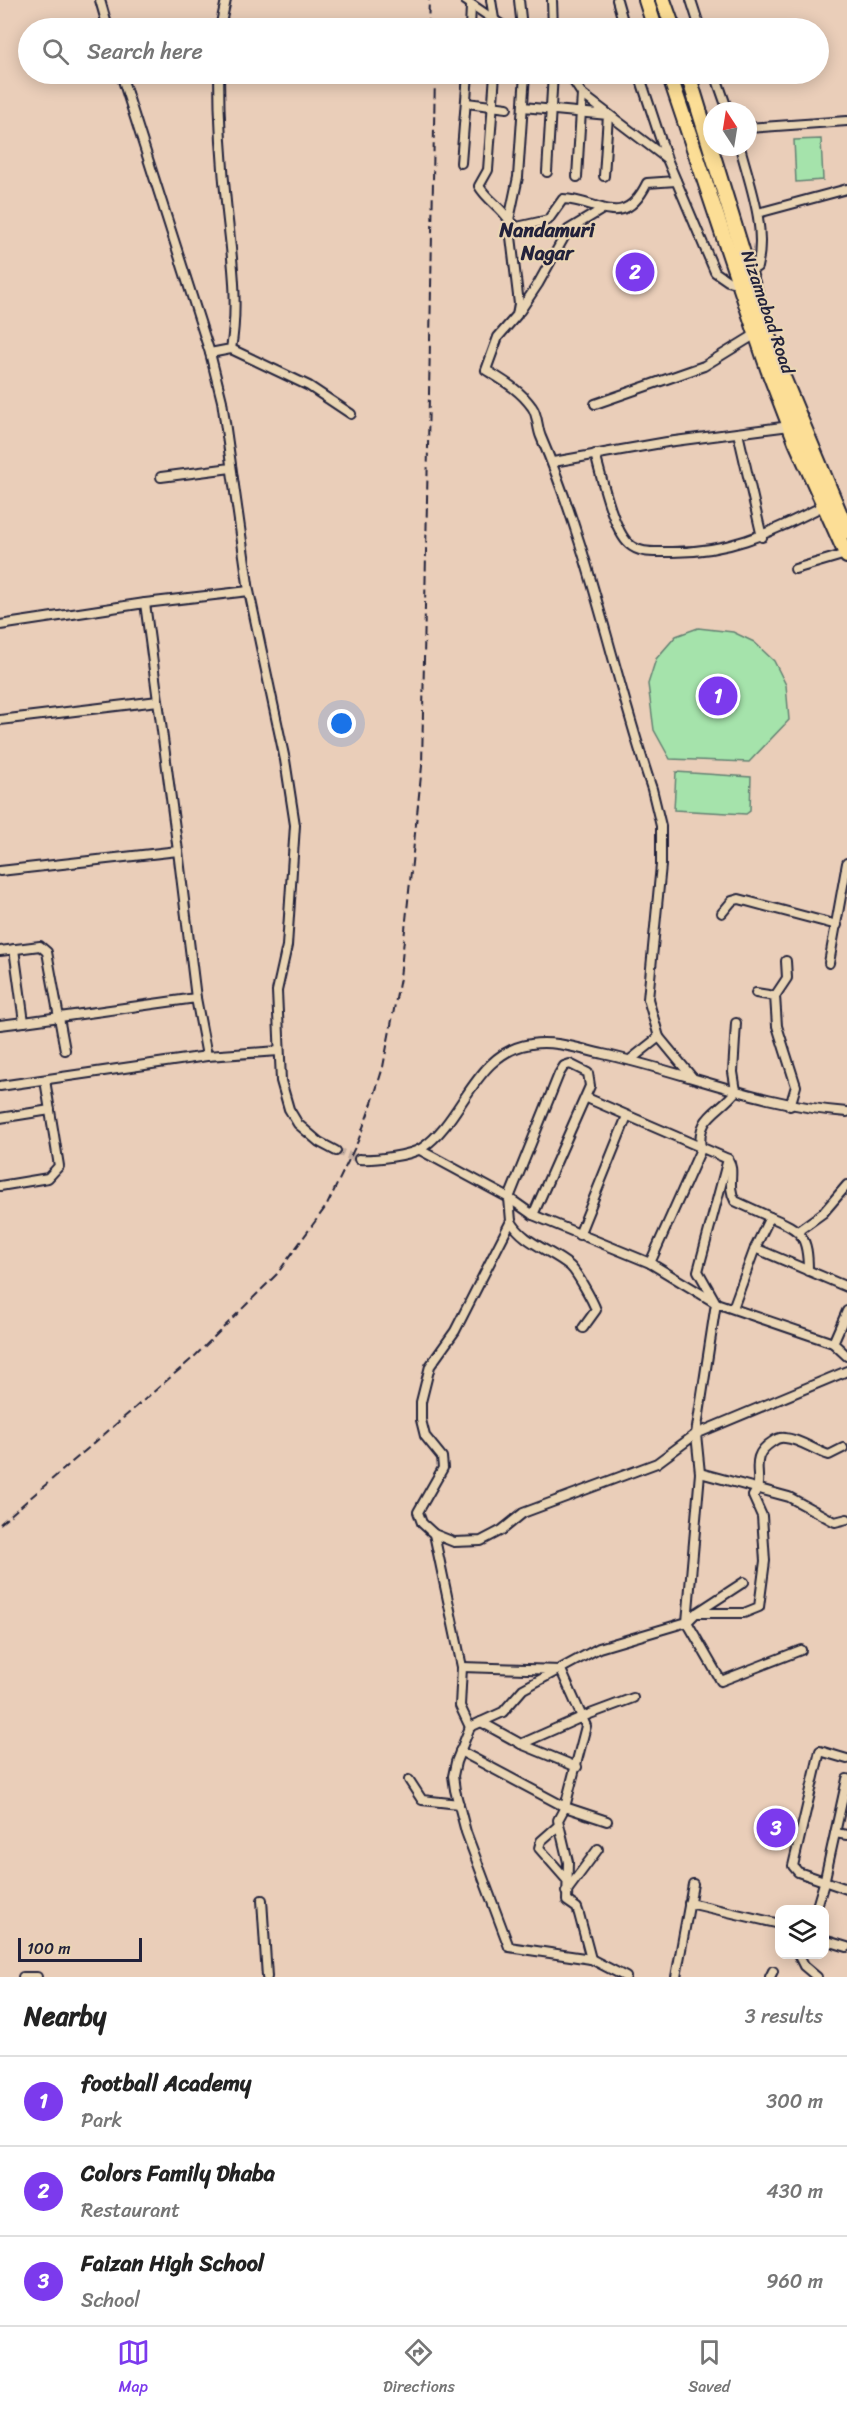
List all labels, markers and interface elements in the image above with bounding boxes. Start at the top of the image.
search box [18,18,829,84]
text: Search here [87,32,203,71]
icon: search [39,35,72,68]
north arrow [703,102,757,156]
district label: Nandamuri Nagar [498,213,596,271]
street label: Nizamabad Road [732,246,805,380]
pin: 2 [616,250,654,294]
pin: 1 [698,674,738,718]
your location [327,709,356,738]
pin: 3 [756,1806,796,1850]
map controls [775,1905,829,1959]
button: layers [775,1905,829,1959]
text: 100 m [27,1934,71,1963]
scale bar [18,1935,142,1962]
text: Nearby [24,1993,106,2039]
text: 3 results [745,1999,823,2034]
text: football Academy [81,2064,251,2103]
text: 1 [39,2084,48,2119]
text: 300 m [766,2084,823,2119]
text: Park [81,2103,122,2138]
text: Colors Family Dhaba [81,2154,275,2193]
text: 2 [38,2174,49,2209]
text: 430 m [766,2174,823,2209]
text: Restaurant [81,2193,180,2228]
text: Faizan High School [81,2244,264,2283]
text: 3 [38,2264,49,2299]
text: 960 m [766,2264,823,2299]
text: School [81,2283,140,2318]
tab: Map [117,2336,150,2401]
tab: Directions [383,2336,455,2401]
tab: Saved [688,2336,730,2401]

